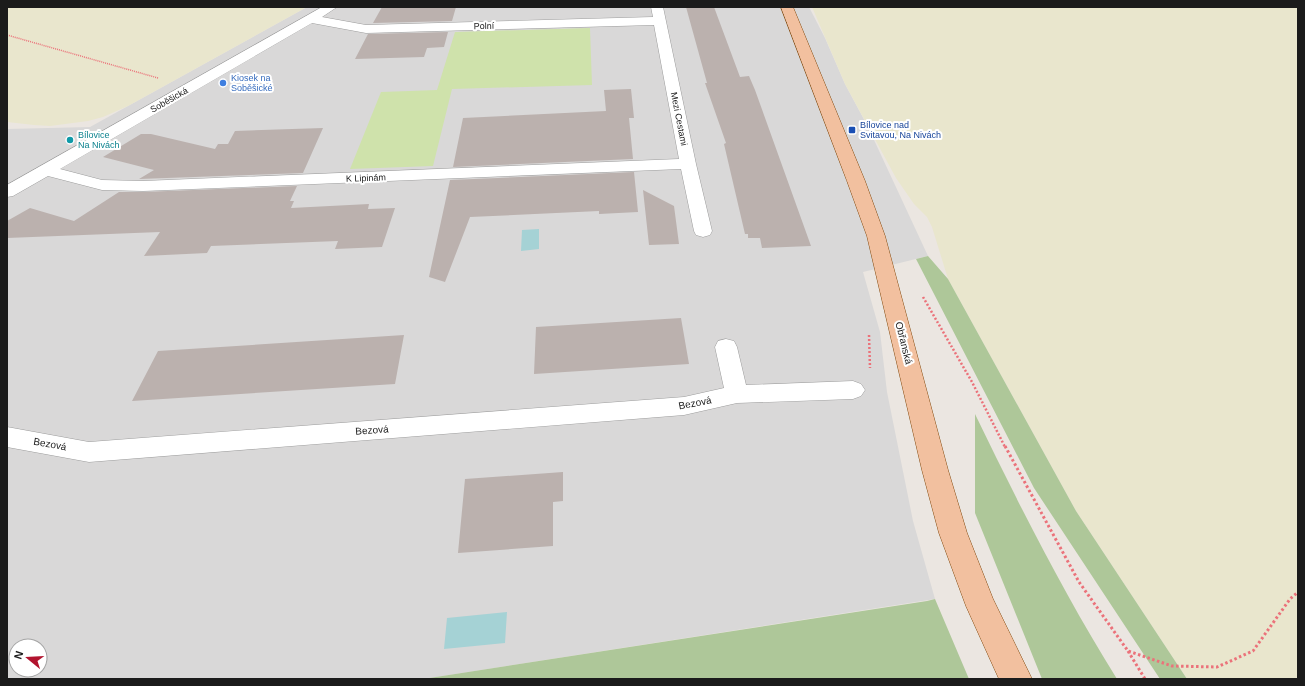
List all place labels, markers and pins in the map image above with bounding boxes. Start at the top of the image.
place label: Kiosek na Soběšické [231,73,273,93]
marker: Kiosek na Soběšické [218,78,228,88]
place label: Bílovice nad Svitavou, Na Nivách [860,120,941,140]
marker: Bílovice nad Svitavou, Na Nivách [847,125,857,135]
place label: Bílovice Na Nivách [78,130,120,150]
marker: Bílovice Na Nivách [65,135,75,145]

